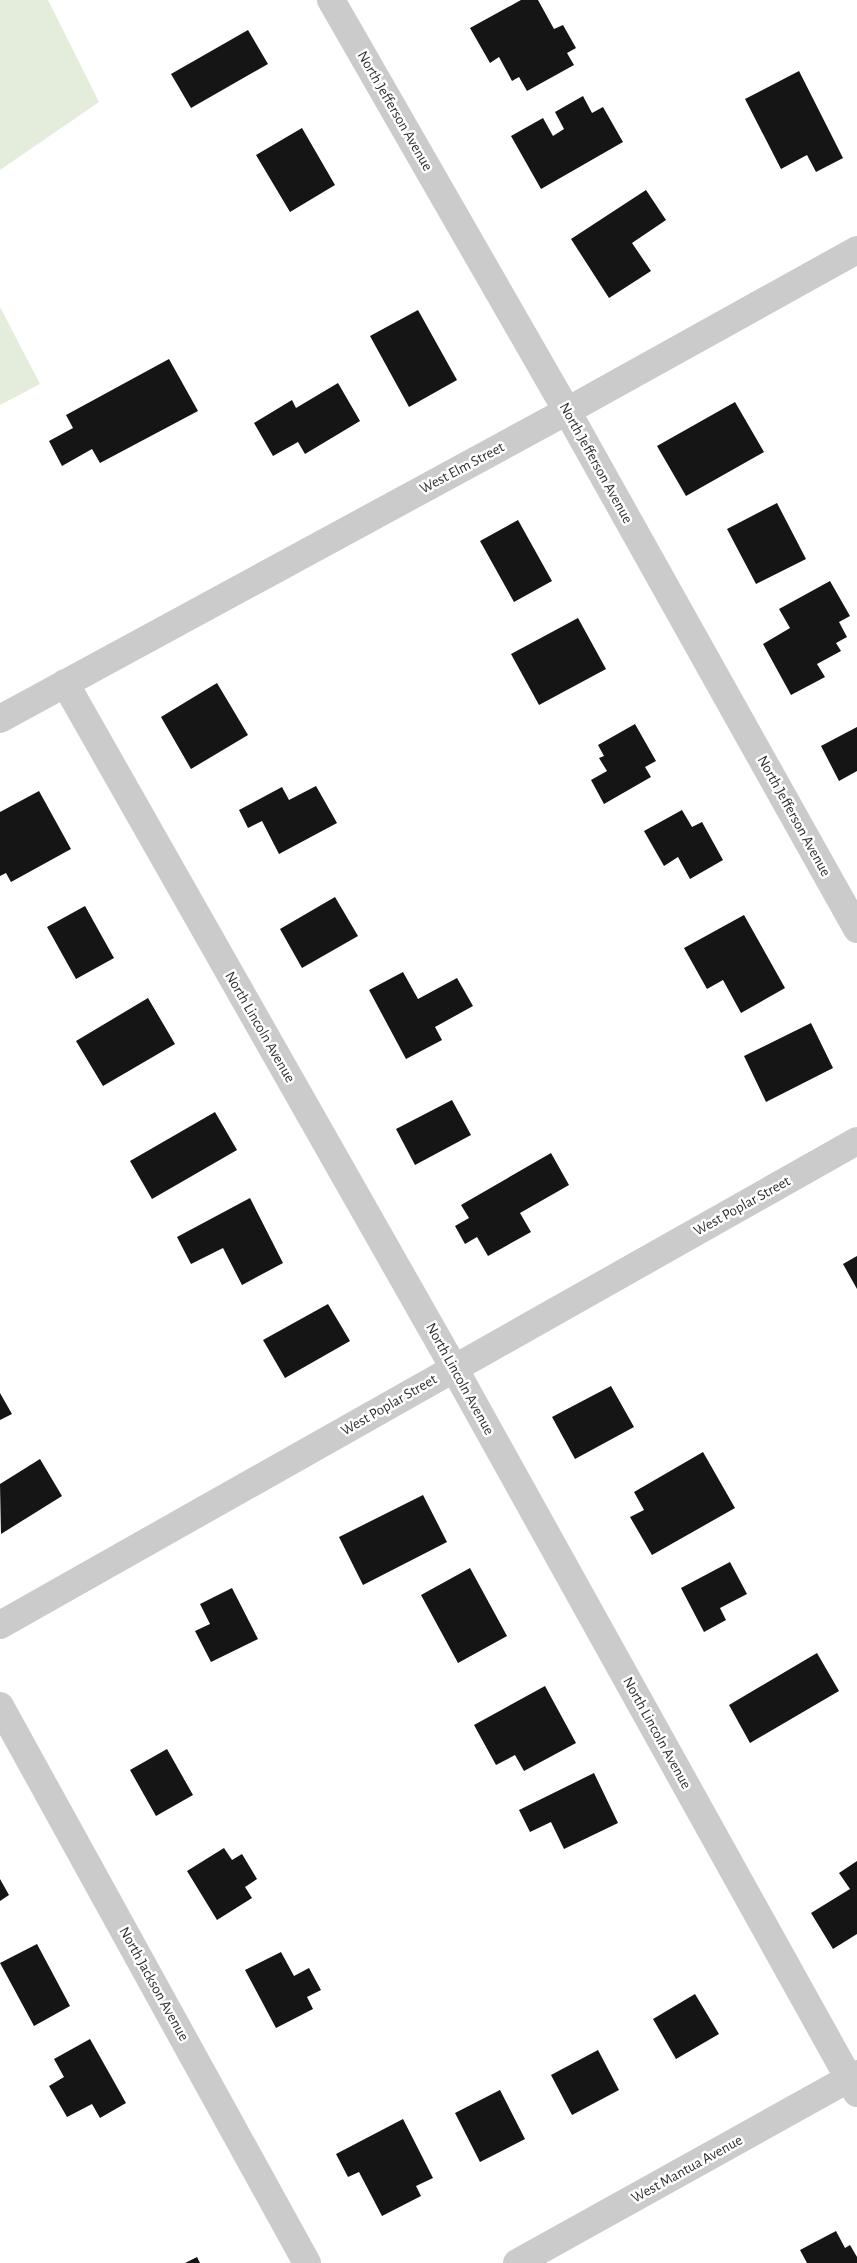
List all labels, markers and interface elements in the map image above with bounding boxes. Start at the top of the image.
street label: North Jefferson Avenue [355,49,435,174]
street label: North Jefferson Avenue [557,400,635,526]
street label: West Elm Street [417,439,507,496]
street label: North Jefferson Avenue [755,753,833,879]
street label: North Lincoln Avenue [222,969,298,1085]
street label: West Poplar Street [691,1173,793,1239]
street label: North Lincoln Avenue [423,1320,497,1438]
street label: West Poplar Street [339,1371,440,1438]
street label: North Lincoln Avenue [620,1674,694,1792]
street label: North Jackson Avenue [116,1925,192,2044]
street label: West Mantua Avenue [629,2132,745,2206]

